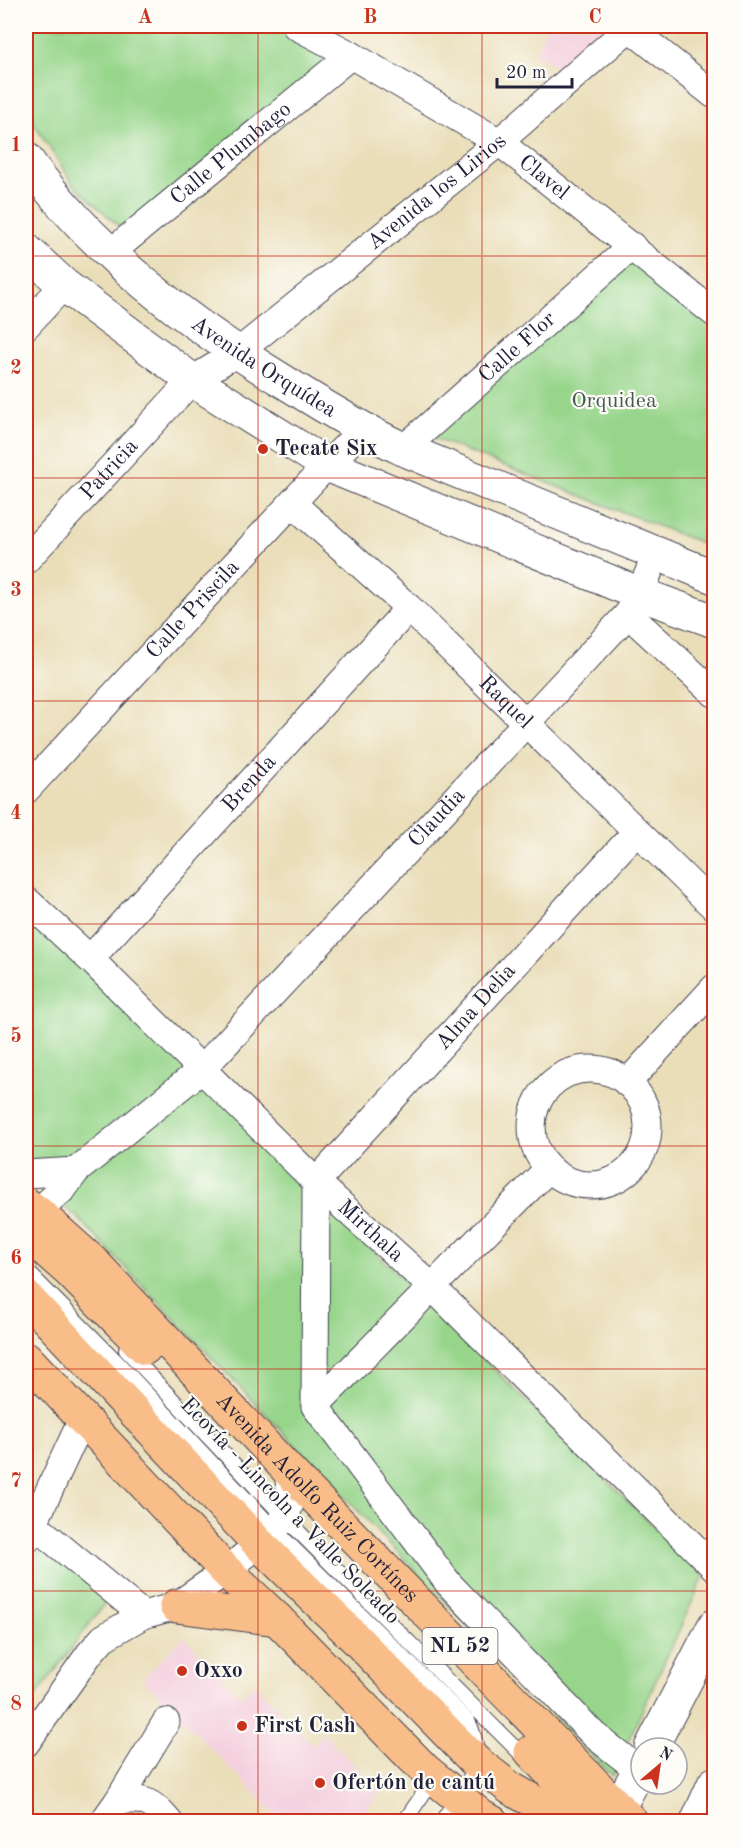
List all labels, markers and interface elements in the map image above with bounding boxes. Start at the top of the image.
text: A [137,8,153,28]
text: B [363,8,377,28]
text: C [588,8,602,28]
scale bar [497,51,572,89]
text: 20 m [506,64,546,82]
street label: Calle Plumbago [167,98,296,209]
street label: Avenida los Lirios [363,130,511,254]
text: 1 [10,136,22,156]
street label: Clavel [514,151,573,204]
street label: Calle Flor [475,308,560,387]
street label: Avenida Orquídea [187,312,340,422]
text: 2 [10,359,22,379]
park label: Orquidea [571,390,657,412]
street label: Patricia [76,435,143,504]
place label: Tecate Six [275,438,377,460]
marker: Tecate Six [256,442,270,456]
street label: Calle Priscila [142,556,244,663]
text: 3 [10,581,22,601]
street label: Raquel [474,672,536,733]
street label: Brenda [218,751,281,816]
street label: Claudia [404,784,470,852]
text: 4 [10,804,22,824]
street label: Alma Delia [432,960,520,1054]
text: 5 [10,1026,22,1047]
street label: Mirthala [333,1196,408,1267]
text: 6 [10,1249,22,1269]
street label: Avenida Adolfo Ruiz Cortínes [211,1389,422,1607]
street label: Ecovía - Lincoln a Valle Soleado [176,1393,404,1629]
text: 7 [10,1472,22,1492]
road number: NL 52 [422,1628,498,1664]
place label: Oxxo [194,1660,243,1682]
marker: Oxxo [175,1664,189,1678]
text: 8 [10,1695,22,1715]
place label: First Cash [254,1715,356,1737]
marker: First Cash [235,1719,249,1733]
north arrow [629,1736,689,1796]
text: N [656,1745,675,1765]
place label: Ofertón de cantú [332,1772,495,1794]
marker: Ofertón de cantú [313,1776,327,1790]

